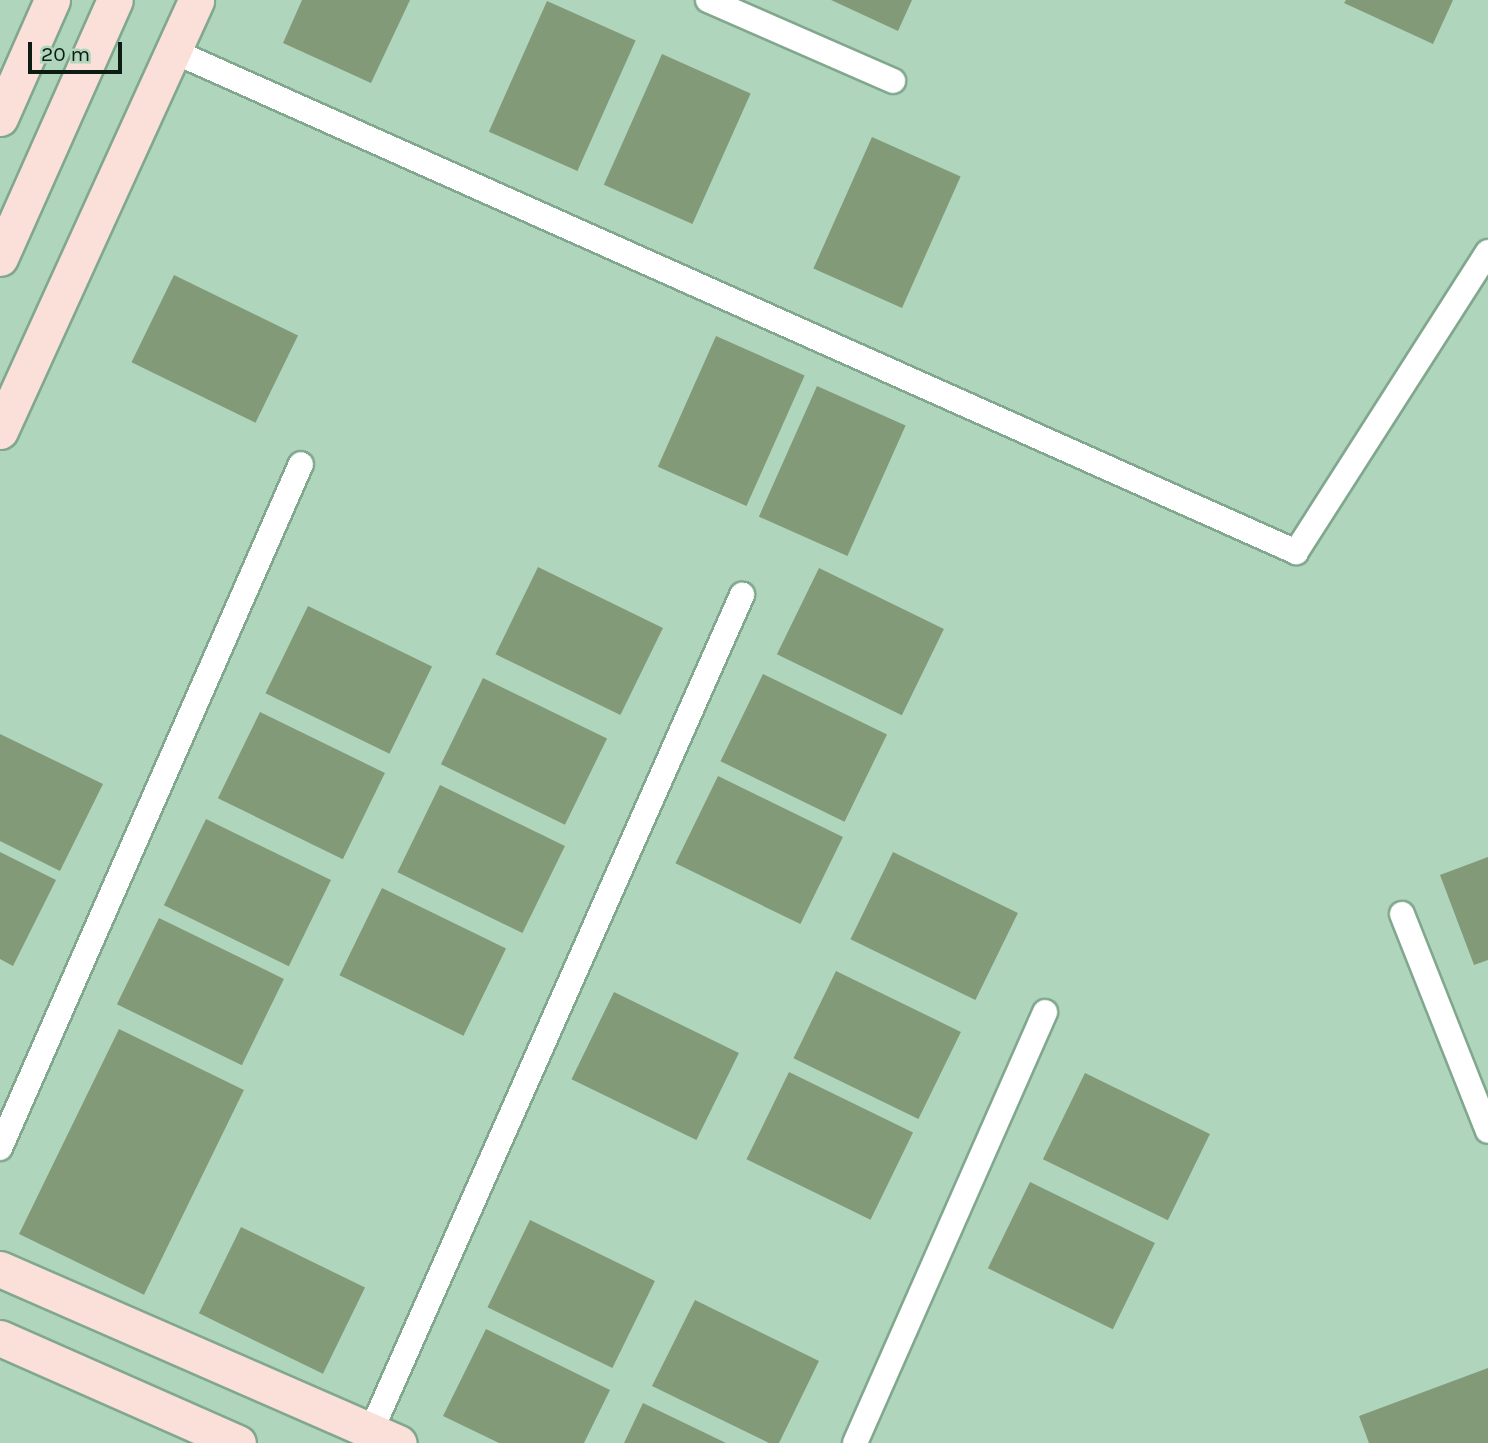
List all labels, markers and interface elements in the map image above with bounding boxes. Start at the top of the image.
scale bar [32,28,126,72]
text: 20 m [41,42,90,66]

